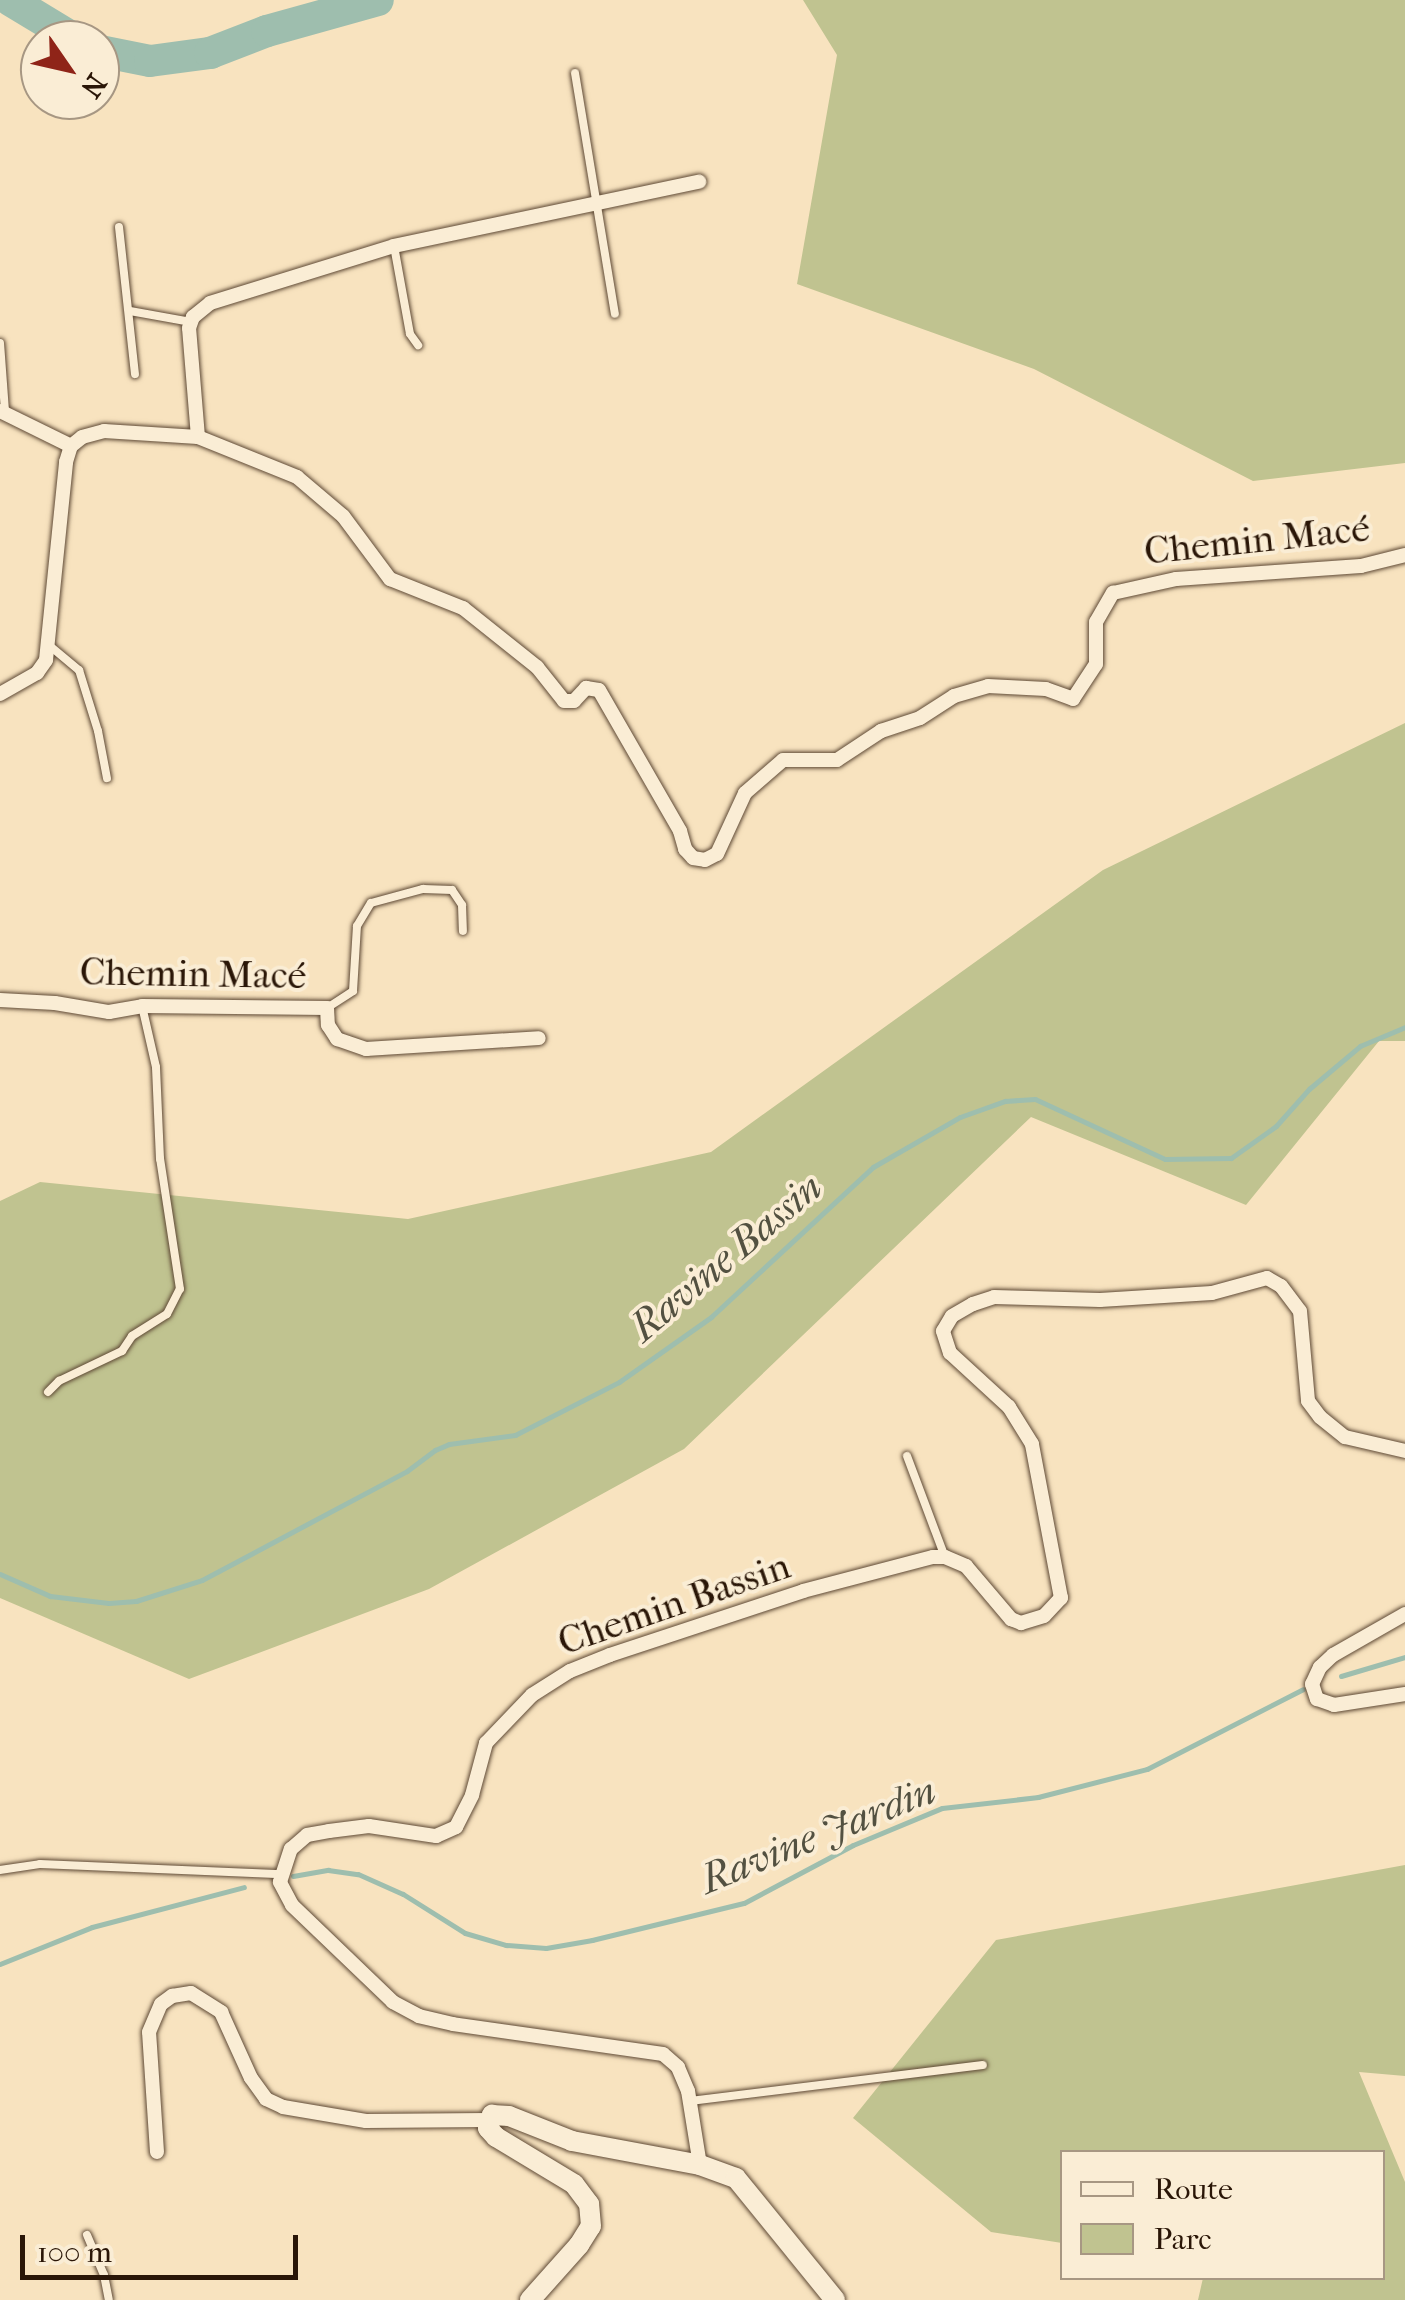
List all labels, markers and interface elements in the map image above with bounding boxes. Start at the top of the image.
north arrow [20,20,120,120]
text: N [74,68,113,104]
street label: Chemin Macé [1142,505,1372,575]
street label: Chemin Macé [79,949,307,999]
water label: Ravine Bassin [620,1163,832,1351]
street label: Chemin Bassin [552,1543,796,1665]
water label: Ravine Jardin [693,1766,943,1904]
legend [1060,2150,1385,2280]
text: Route [1154,2172,1233,2207]
scale bar [25,2215,302,2277]
text: Parc [1154,2222,1212,2257]
text: 100 m [37,2235,112,2270]

